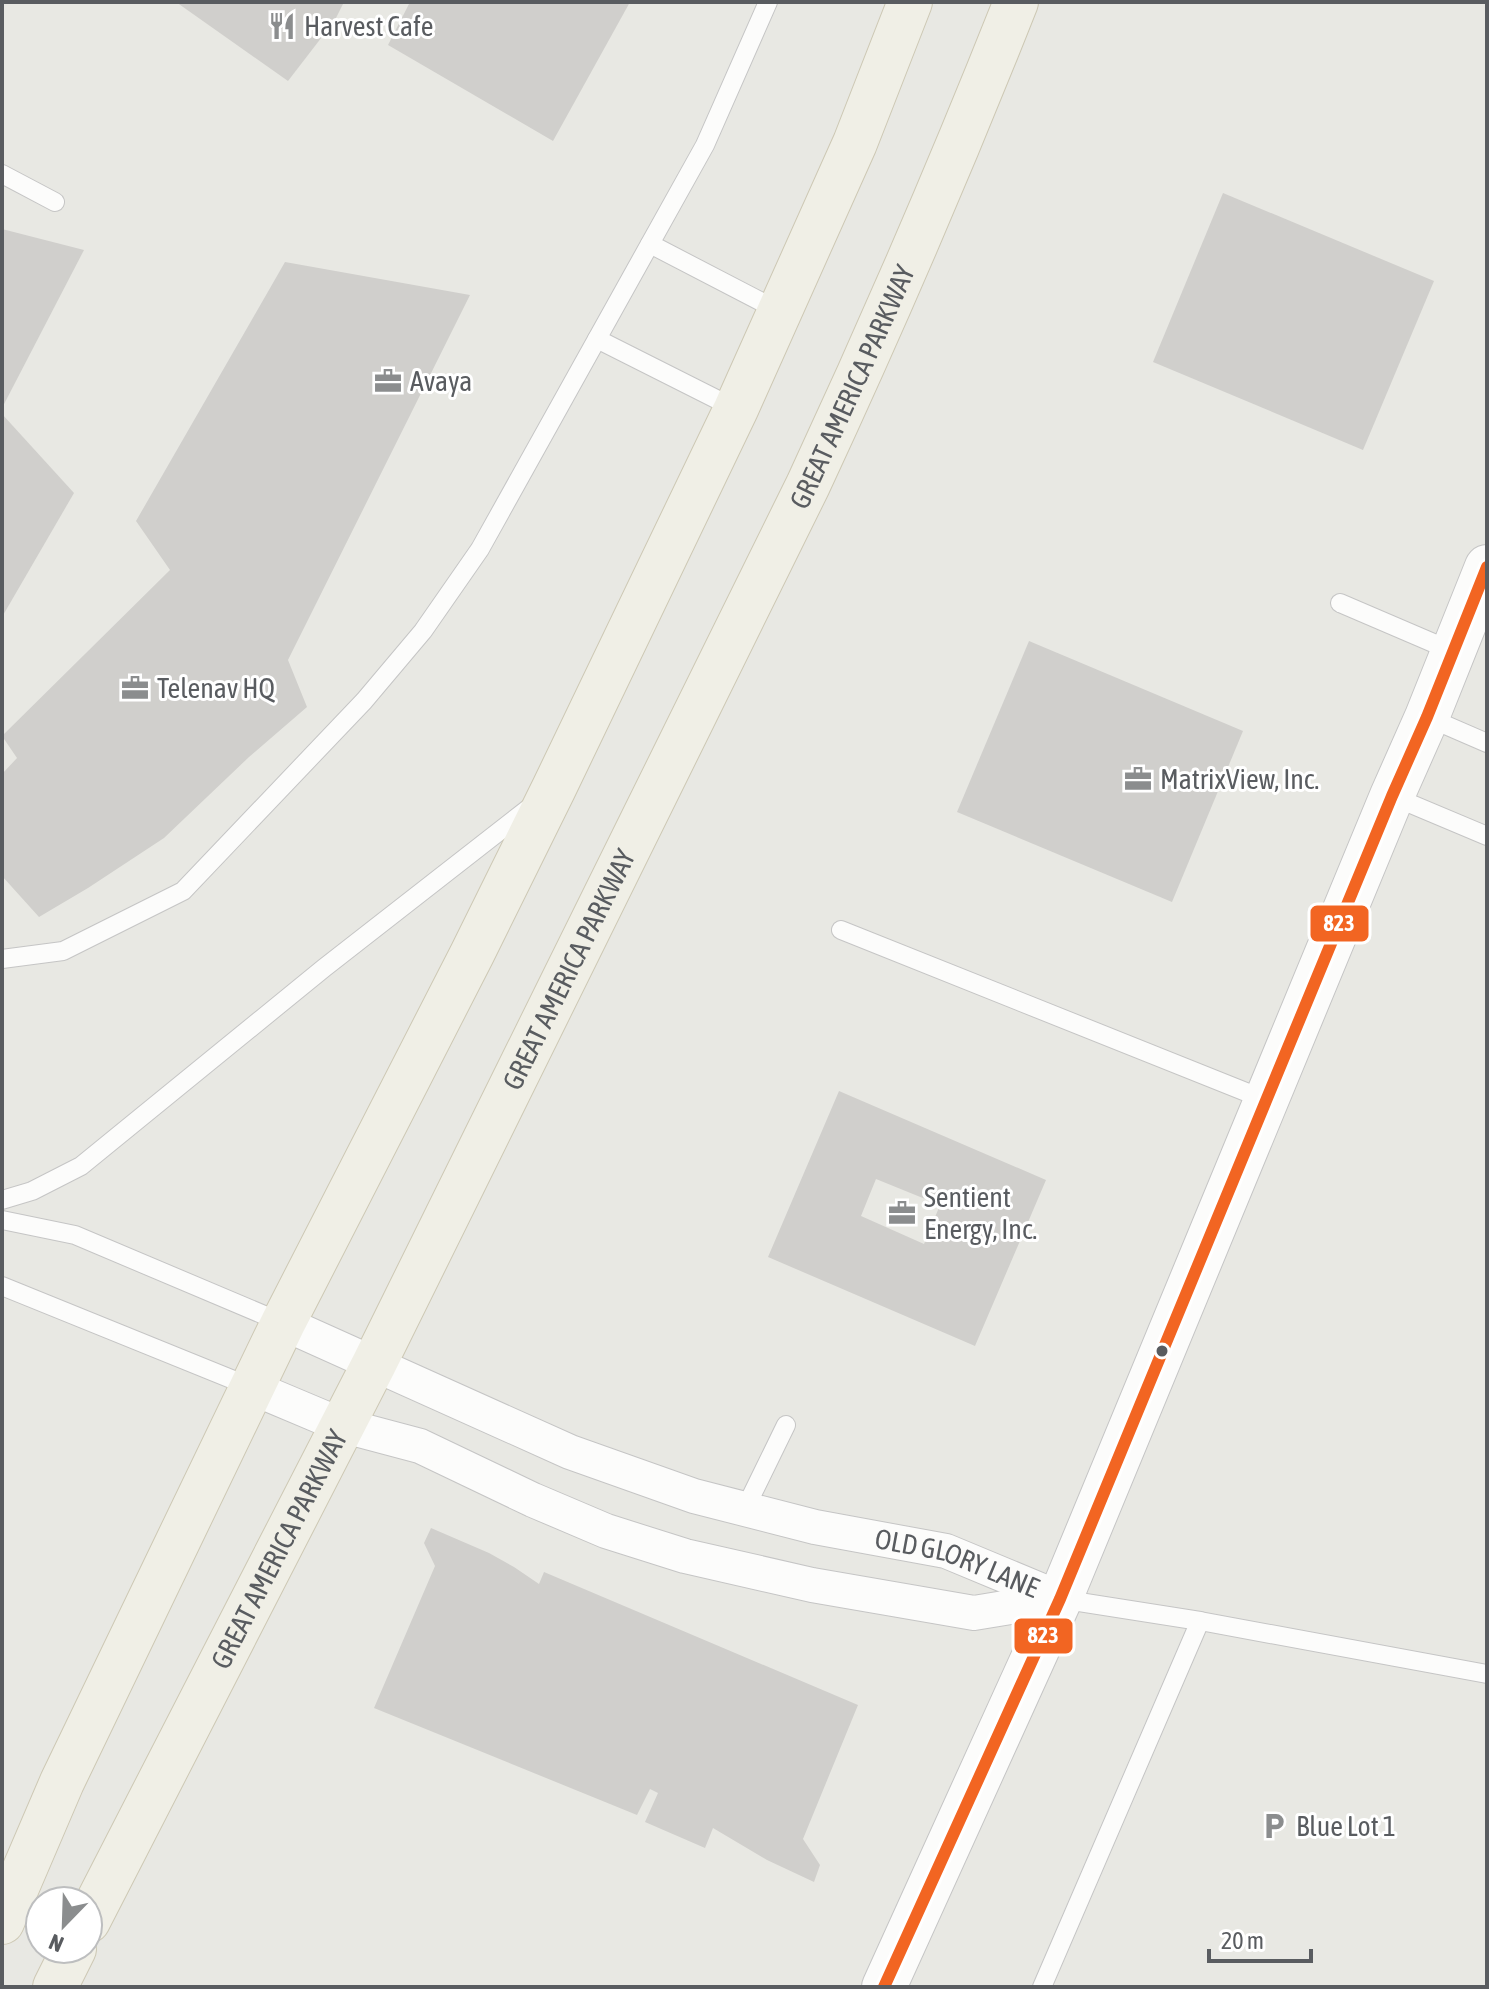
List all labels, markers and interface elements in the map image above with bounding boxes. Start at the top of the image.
place label: Harvest Cafe [304,10,433,42]
restaurant icon: Harvest Cafe [267,11,297,41]
street label: GREAT AMERICA PARKWAY [783,260,921,514]
place label: Avaya [410,365,472,397]
office icon: Avaya [373,366,403,396]
place label: Telenav HQ [157,672,275,704]
office icon: Telenav HQ [120,673,150,703]
place label: MatrixView, Inc. [1160,763,1319,795]
office icon: MatrixView, Inc. [1123,764,1153,794]
street label: GREAT AMERICA PARKWAY [496,844,642,1095]
line badge: 823 [1309,904,1370,943]
text: 823 [1323,910,1355,936]
place label: Sentient Energy, Inc. [924,1181,1037,1245]
office icon: Sentient Energy, Inc. [887,1198,917,1228]
unlabelled marker [1154,1343,1170,1359]
street label: GREAT AMERICA PARKWAY [204,1424,354,1674]
street label: OLD GLORY LANE [872,1522,1044,1604]
line badge: 823 [1013,1617,1074,1655]
text: 823 [1027,1622,1059,1648]
place label: Blue Lot 1 [1296,1810,1396,1842]
parking icon: Blue Lot 1 [1259,1811,1289,1841]
north arrow [24,1885,104,1965]
scale bar [1209,1913,1311,1963]
text: 20 m [1221,1927,1264,1954]
text: N [45,1929,67,1958]

